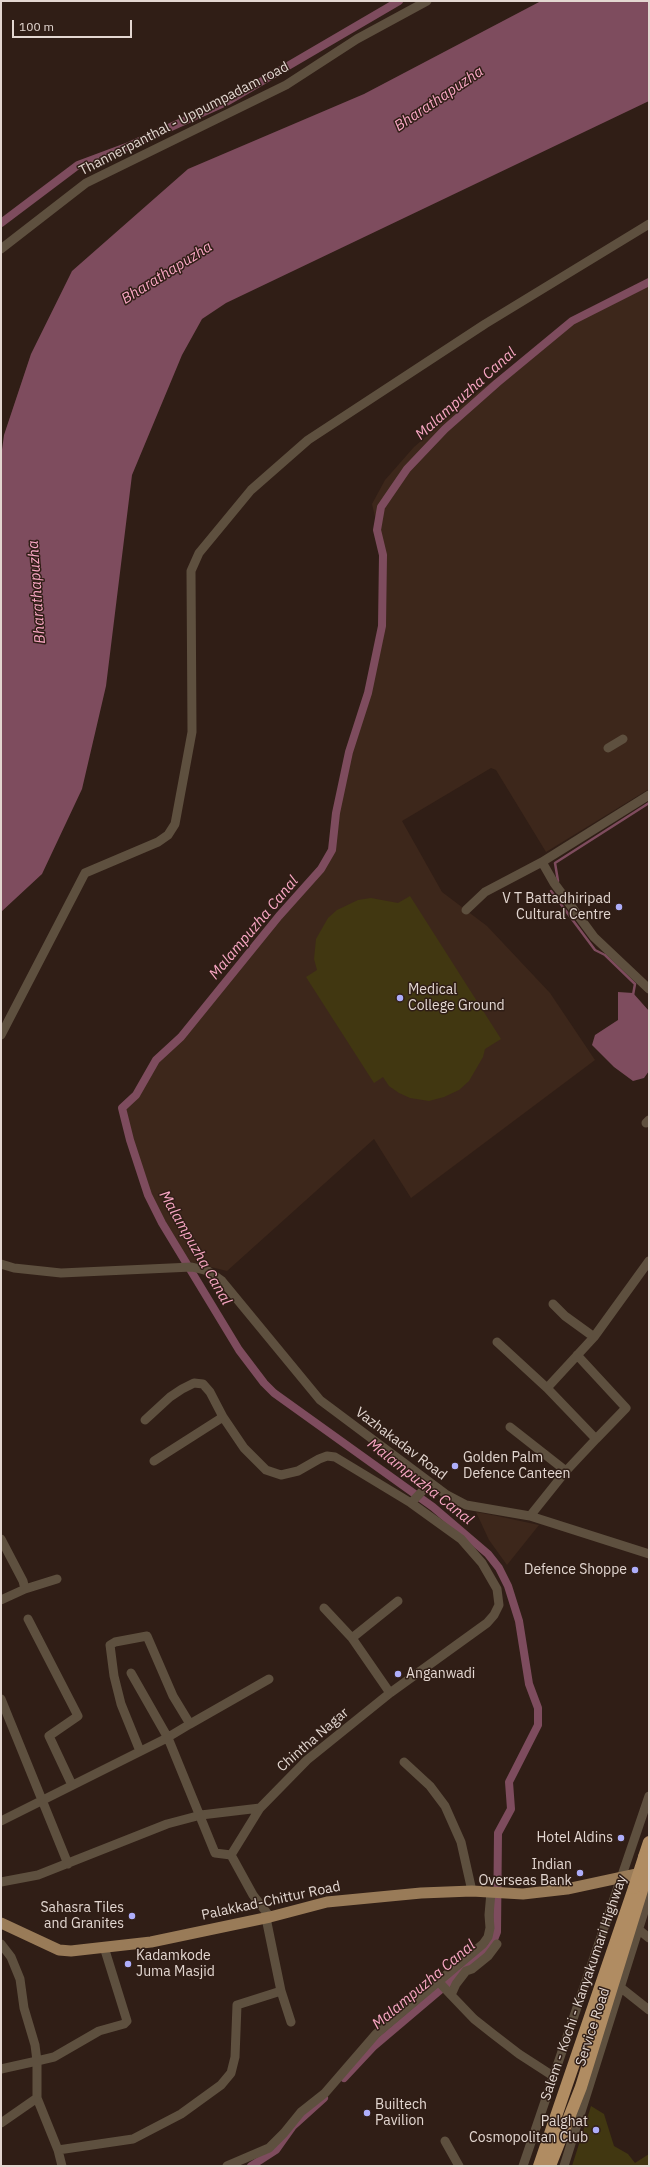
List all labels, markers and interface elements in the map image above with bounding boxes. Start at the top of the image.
scale bar [14,12,134,38]
text: 100 m [19,19,54,34]
street label: Thannerpanthal - Uppumpadam road [76,59,292,179]
water label: Bharathapuzha [391,63,487,135]
water label: Bharathapuzha [118,238,216,308]
water label: Malampuzha Canal [412,344,520,444]
water label: Bharathapuzha [24,540,50,644]
water label: Malampuzha Canal [206,873,302,983]
place label: V T Battadhiripad Cultural Centre [502,891,611,924]
marker: V T Battadhiripad Cultural Centre [614,902,624,912]
place label: Medical College Ground [408,982,505,1014]
marker: Medical College Ground [395,993,405,1003]
water label: Malampuzha Canal [155,1188,235,1308]
street label: Vazhakadav Road [352,1404,450,1484]
water label: Malampuzha Canal [364,1435,476,1529]
place label: Golden Palm Defence Canteen [463,1450,570,1482]
marker: Golden Palm Defence Canteen [450,1461,460,1471]
place label: Defence Shoppe [524,1562,627,1578]
marker: Defence Shoppe [630,1565,640,1575]
place label: Anganwadi [406,1666,475,1682]
marker: Anganwadi [393,1669,403,1679]
street label: Chintha Nagar [274,1704,352,1776]
place label: Hotel Aldins [536,1830,613,1846]
marker: Hotel Aldins [616,1833,626,1843]
place label: Indian Overseas Bank [478,1857,572,1890]
marker: Indian Overseas Bank [575,1868,585,1878]
street label: Salem - Kochi - Kanyakumari Highway [537,1873,631,2103]
street label: Palakkad-Chittur Road [200,1878,342,1924]
place label: Sahasra Tiles and Granites [40,1900,124,1932]
marker: Sahasra Tiles and Granites [127,1911,137,1921]
water label: Malampuzha Canal [369,1937,479,2033]
place label: Kadamkode Juma Masjid [136,1948,215,1980]
marker: Kadamkode Juma Masjid [123,1959,133,1969]
street label: Service Road [572,1986,614,2068]
place label: Builtech Pavilion [375,2097,427,2130]
marker: Builtech Pavilion [362,2108,372,2118]
place label: Palghat Cosmopolitan Club [469,2114,588,2146]
marker: Palghat Cosmopolitan Club [591,2125,601,2135]

